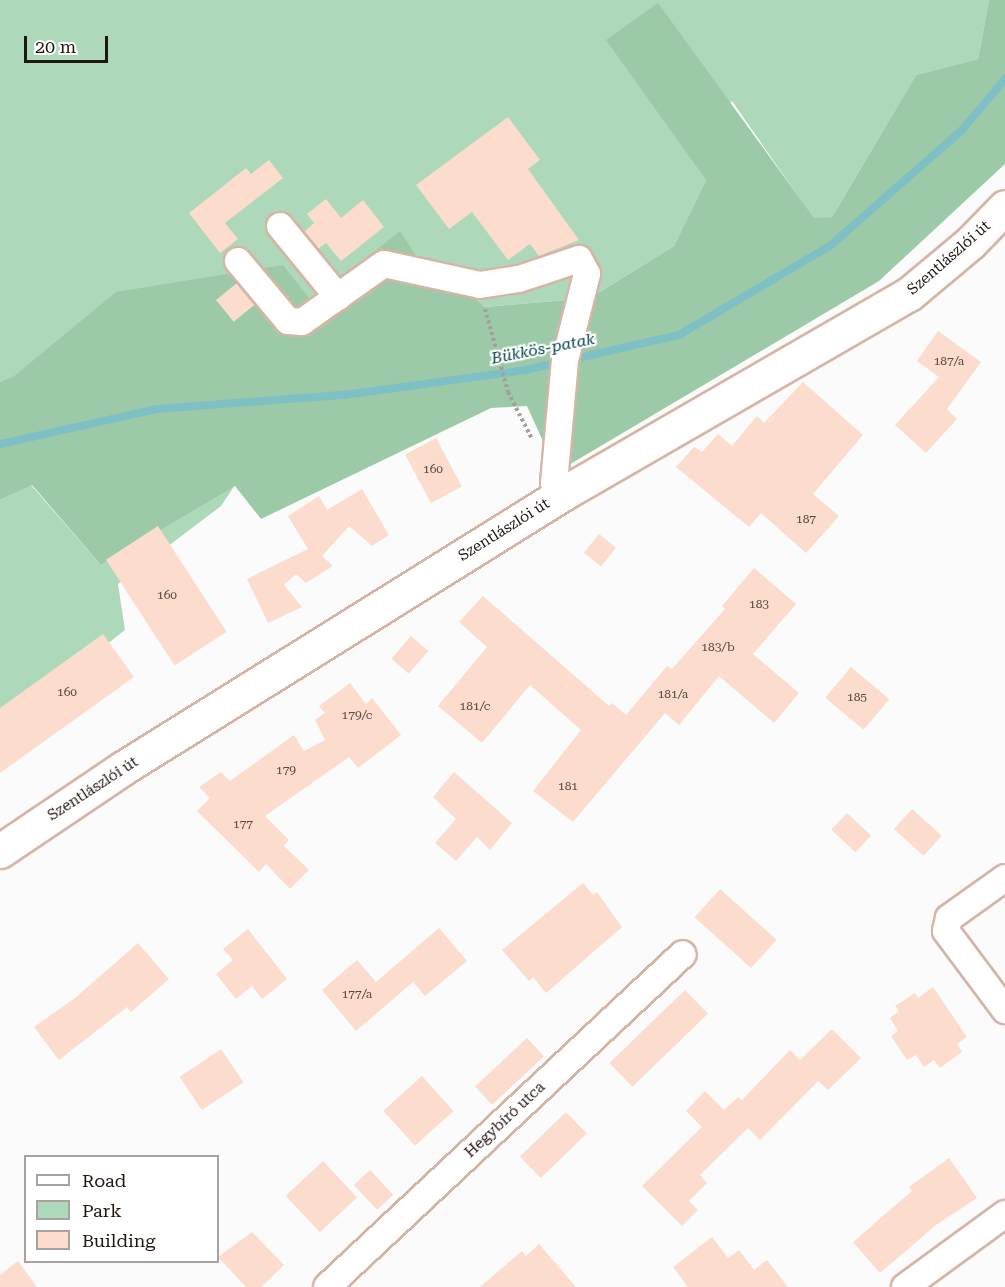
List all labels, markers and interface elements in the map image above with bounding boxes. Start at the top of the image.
scale bar [27,24,111,62]
text: 20 m [35,36,76,57]
street label: Szentlászlói út [904,217,994,299]
water label: Bükkös-patak [490,330,596,368]
house number: 187/a [934,355,964,369]
house number: 160 [423,463,443,477]
street label: Szentlászlói út [455,495,553,565]
house number: 187 [796,513,816,527]
house number: 160 [157,589,177,603]
house number: 183 [749,598,769,612]
house number: 183/b [701,641,735,655]
house number: 160 [57,686,77,700]
house number: 181/a [658,688,688,702]
house number: 185 [847,691,867,705]
house number: 181/c [460,700,490,714]
house number: 179/c [342,709,372,723]
street label: Szentlászlói út [44,753,142,825]
house number: 179 [276,764,296,778]
house number: 181 [558,780,578,794]
house number: 177 [233,818,253,832]
house number: 177/a [342,988,372,1002]
street label: Hegybíró utca [461,1078,549,1162]
legend [24,1155,219,1263]
text: Road [82,1170,126,1191]
text: Park [82,1200,122,1221]
text: Building [82,1230,156,1251]

